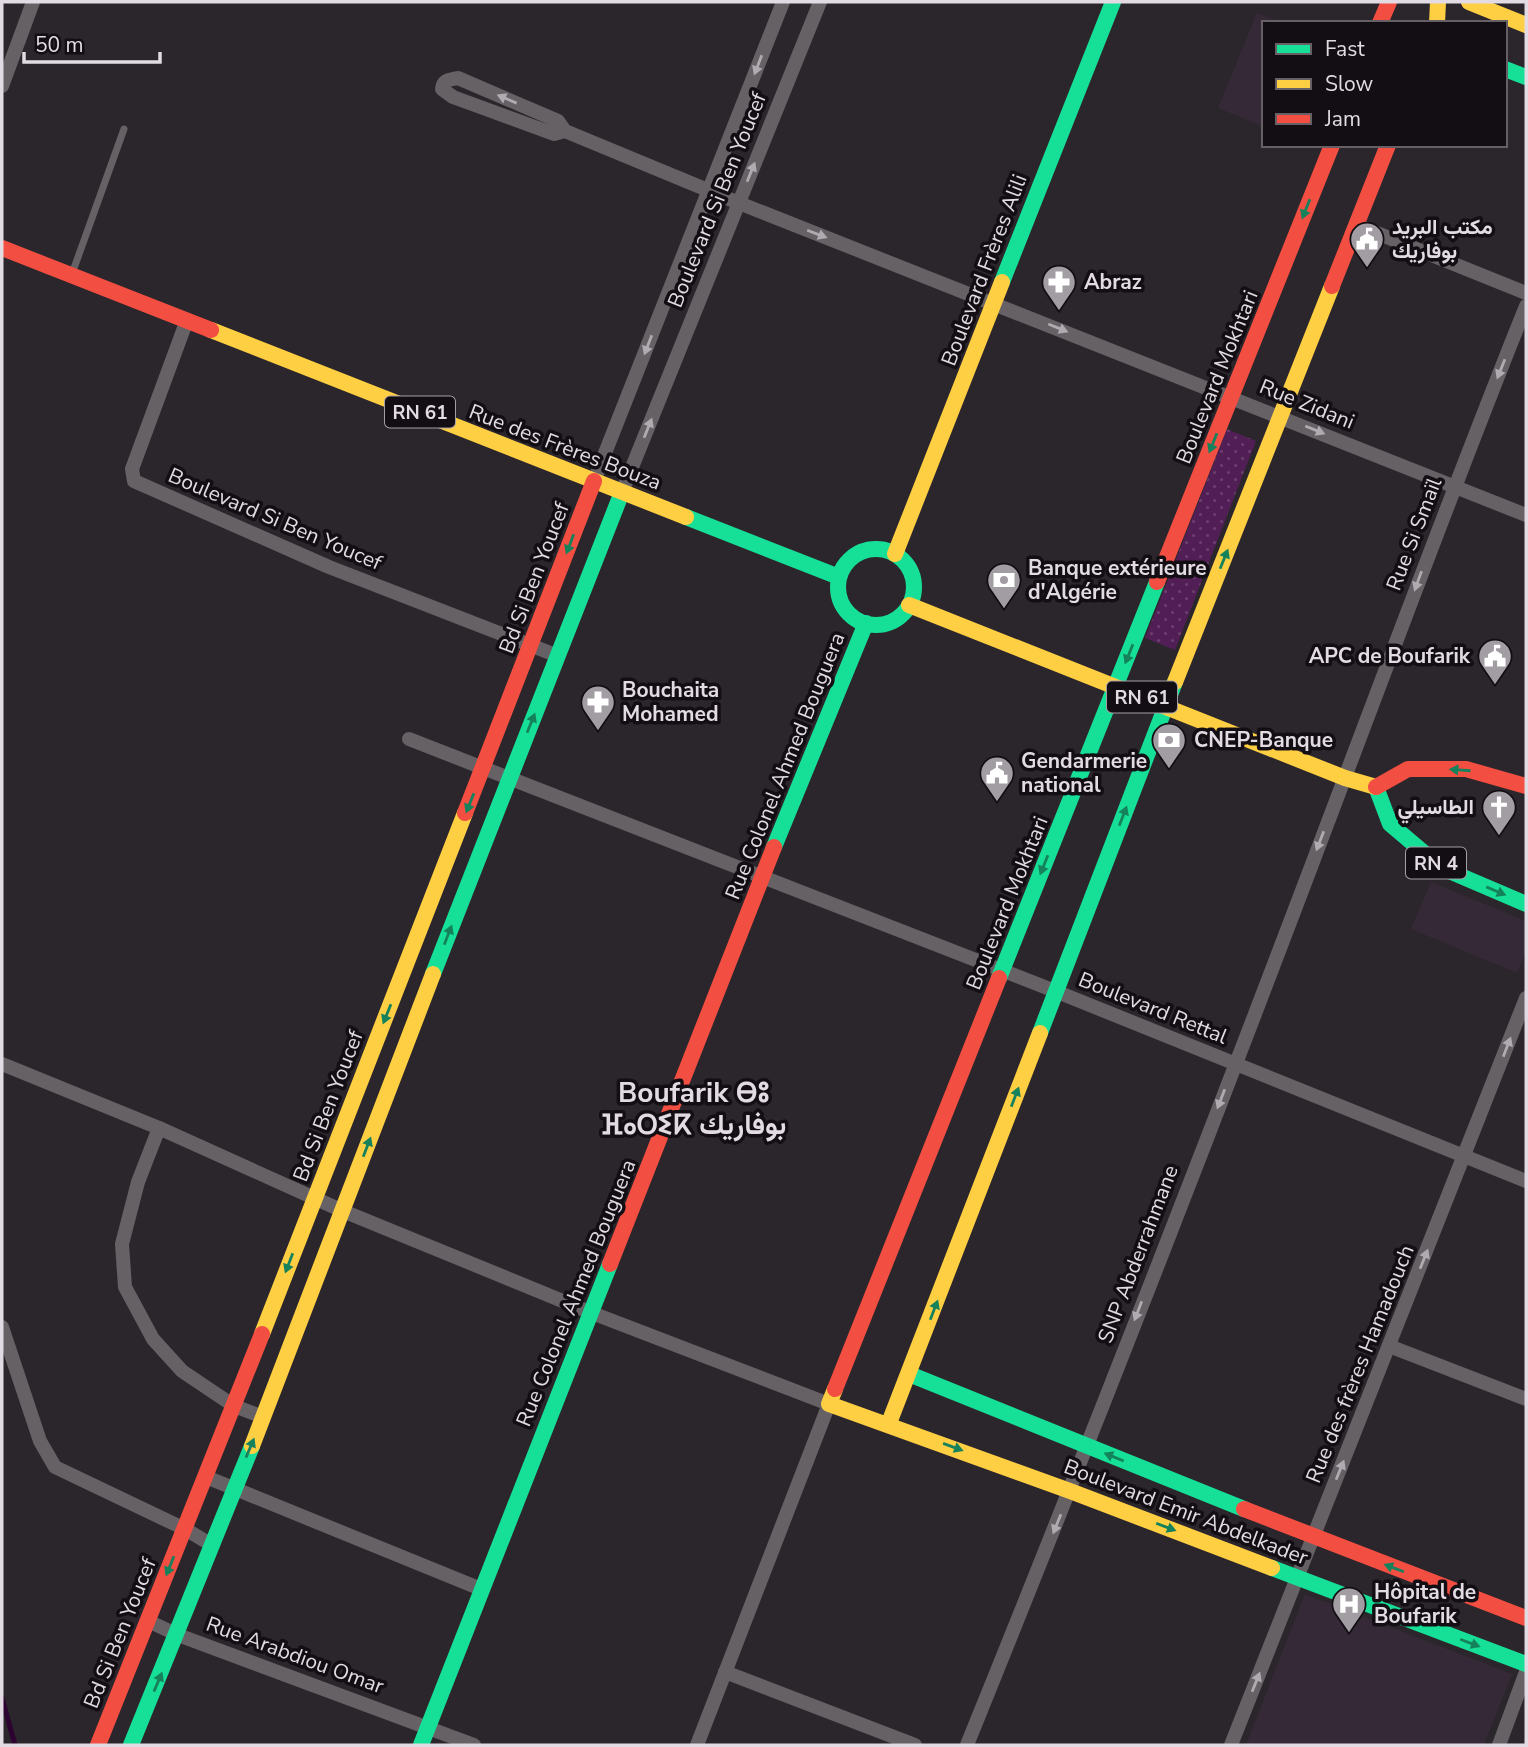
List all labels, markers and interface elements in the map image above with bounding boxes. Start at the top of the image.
scale bar [24,21,161,65]
legend [1262,21,1507,147]
text: 50 m [35,31,84,59]
text: Fast [1325,35,1365,63]
one-way arrow [752,55,763,76]
text: Slow [1325,70,1374,98]
street label: Boulevard Si Ben Youcef [661,87,773,312]
one-way arrow [496,93,517,104]
text: Jam [1324,105,1361,133]
one-way arrow [746,161,757,182]
street label: Boulevard Frères Alili [935,170,1033,370]
one-way arrow [1301,198,1312,219]
place label: مكتب البريد بوفاريك [1392,213,1493,265]
public building icon: مكتب البريد بوفاريك [1348,220,1386,269]
one-way arrow [807,228,828,239]
pharmacy icon: Abraz [1040,263,1078,312]
place label: Abraz [1084,268,1142,296]
street label: Boulevard Mokhtari [1169,286,1265,468]
one-way arrow [1047,323,1068,334]
one-way arrow [642,335,653,356]
one-way arrow [1495,359,1506,380]
street label: Rue Zidani [1255,372,1359,436]
road number: RN 61 [385,396,455,428]
street label: Rue des Frères Bouza [465,397,665,497]
one-way arrow [643,418,654,439]
one-way arrow [1304,425,1325,436]
one-way arrow [1207,432,1218,453]
street label: Boulevard Si Ben Youcef [164,461,387,577]
street label: Rue Si Smaïl [1380,473,1449,594]
street label: Bd Si Ben Youcef [492,497,576,658]
one-way arrow [564,534,575,555]
one-way arrow [1218,548,1229,569]
place label: Banque extérieure d'Algérie [1028,554,1207,606]
bank icon: Banque extérieure d'Algérie [985,561,1023,610]
one-way arrow [1412,571,1423,592]
street label: Rue Colonel Ahmed Bouguera [719,628,851,904]
public building icon: APC de Boufarik [1476,637,1514,686]
place label: APC de Boufarik [1309,642,1471,670]
one-way arrow [1123,644,1134,665]
place label: Bouchaita Mohamed [622,676,719,728]
road number: RN 61 [1107,682,1177,712]
pharmacy icon: Bouchaita Mohamed [579,683,617,732]
one-way arrow [526,712,537,733]
bank icon: CNEP-Banque [1150,721,1188,770]
place label: CNEP-Banque [1194,726,1333,754]
place label: Gendarmerie national [1021,747,1147,799]
public building icon: Gendarmerie national [978,754,1016,803]
one-way arrow [1449,764,1471,775]
church icon: الطاسيلي [1480,788,1518,837]
one-way arrow [465,792,476,813]
place label: الطاسيلي [1397,793,1474,824]
one-way arrow [1117,806,1128,827]
street label: Boulevard Mokhtari [959,812,1055,994]
one-way arrow [1315,831,1326,852]
road number: RN 4 [1406,848,1466,878]
one-way arrow [1039,855,1050,876]
one-way arrow [1485,886,1506,897]
one-way arrow [443,924,454,945]
street label: Boulevard Rettal [1074,965,1232,1051]
one-way arrow [381,1004,392,1025]
street label: Bd Si Ben Youcef [286,1025,370,1186]
one-way arrow [1502,1037,1513,1058]
district label: Boufarik ⴱⵓ ⴼⴰⵔⵉⴽ بوفاريك [602,1074,786,1144]
one-way arrow [1009,1087,1020,1108]
one-way arrow [1215,1089,1226,1110]
one-way arrow [362,1137,373,1158]
street label: Rue Colonel Ahmed Bouguera [510,1155,642,1431]
street label: SNP Abderrahmane [1091,1161,1185,1347]
street label: Rue des frères Hamadouch [1299,1241,1421,1487]
one-way arrow [1419,1248,1430,1269]
one-way arrow [284,1252,295,1273]
one-way arrow [928,1299,939,1320]
one-way arrow [1133,1301,1144,1322]
one-way arrow [245,1437,256,1458]
one-way arrow [942,1442,963,1453]
one-way arrow [1103,1451,1124,1462]
street label: Boulevard Emir Abdelkader [1060,1452,1312,1572]
one-way arrow [1335,1460,1346,1481]
one-way arrow [1051,1513,1062,1534]
one-way arrow [1155,1522,1176,1533]
street label: Bd Si Ben Youcef [77,1553,163,1712]
one-way arrow [165,1555,176,1576]
one-way arrow [1383,1562,1404,1573]
place label: Hôpital de Boufarik [1374,1578,1476,1630]
hospital icon: Hôpital de Boufarik [1330,1585,1368,1634]
street label: Rue Arabdiou Omar [202,1610,388,1700]
one-way arrow [1460,1637,1481,1648]
one-way arrow [1251,1671,1262,1692]
one-way arrow [153,1672,164,1693]

